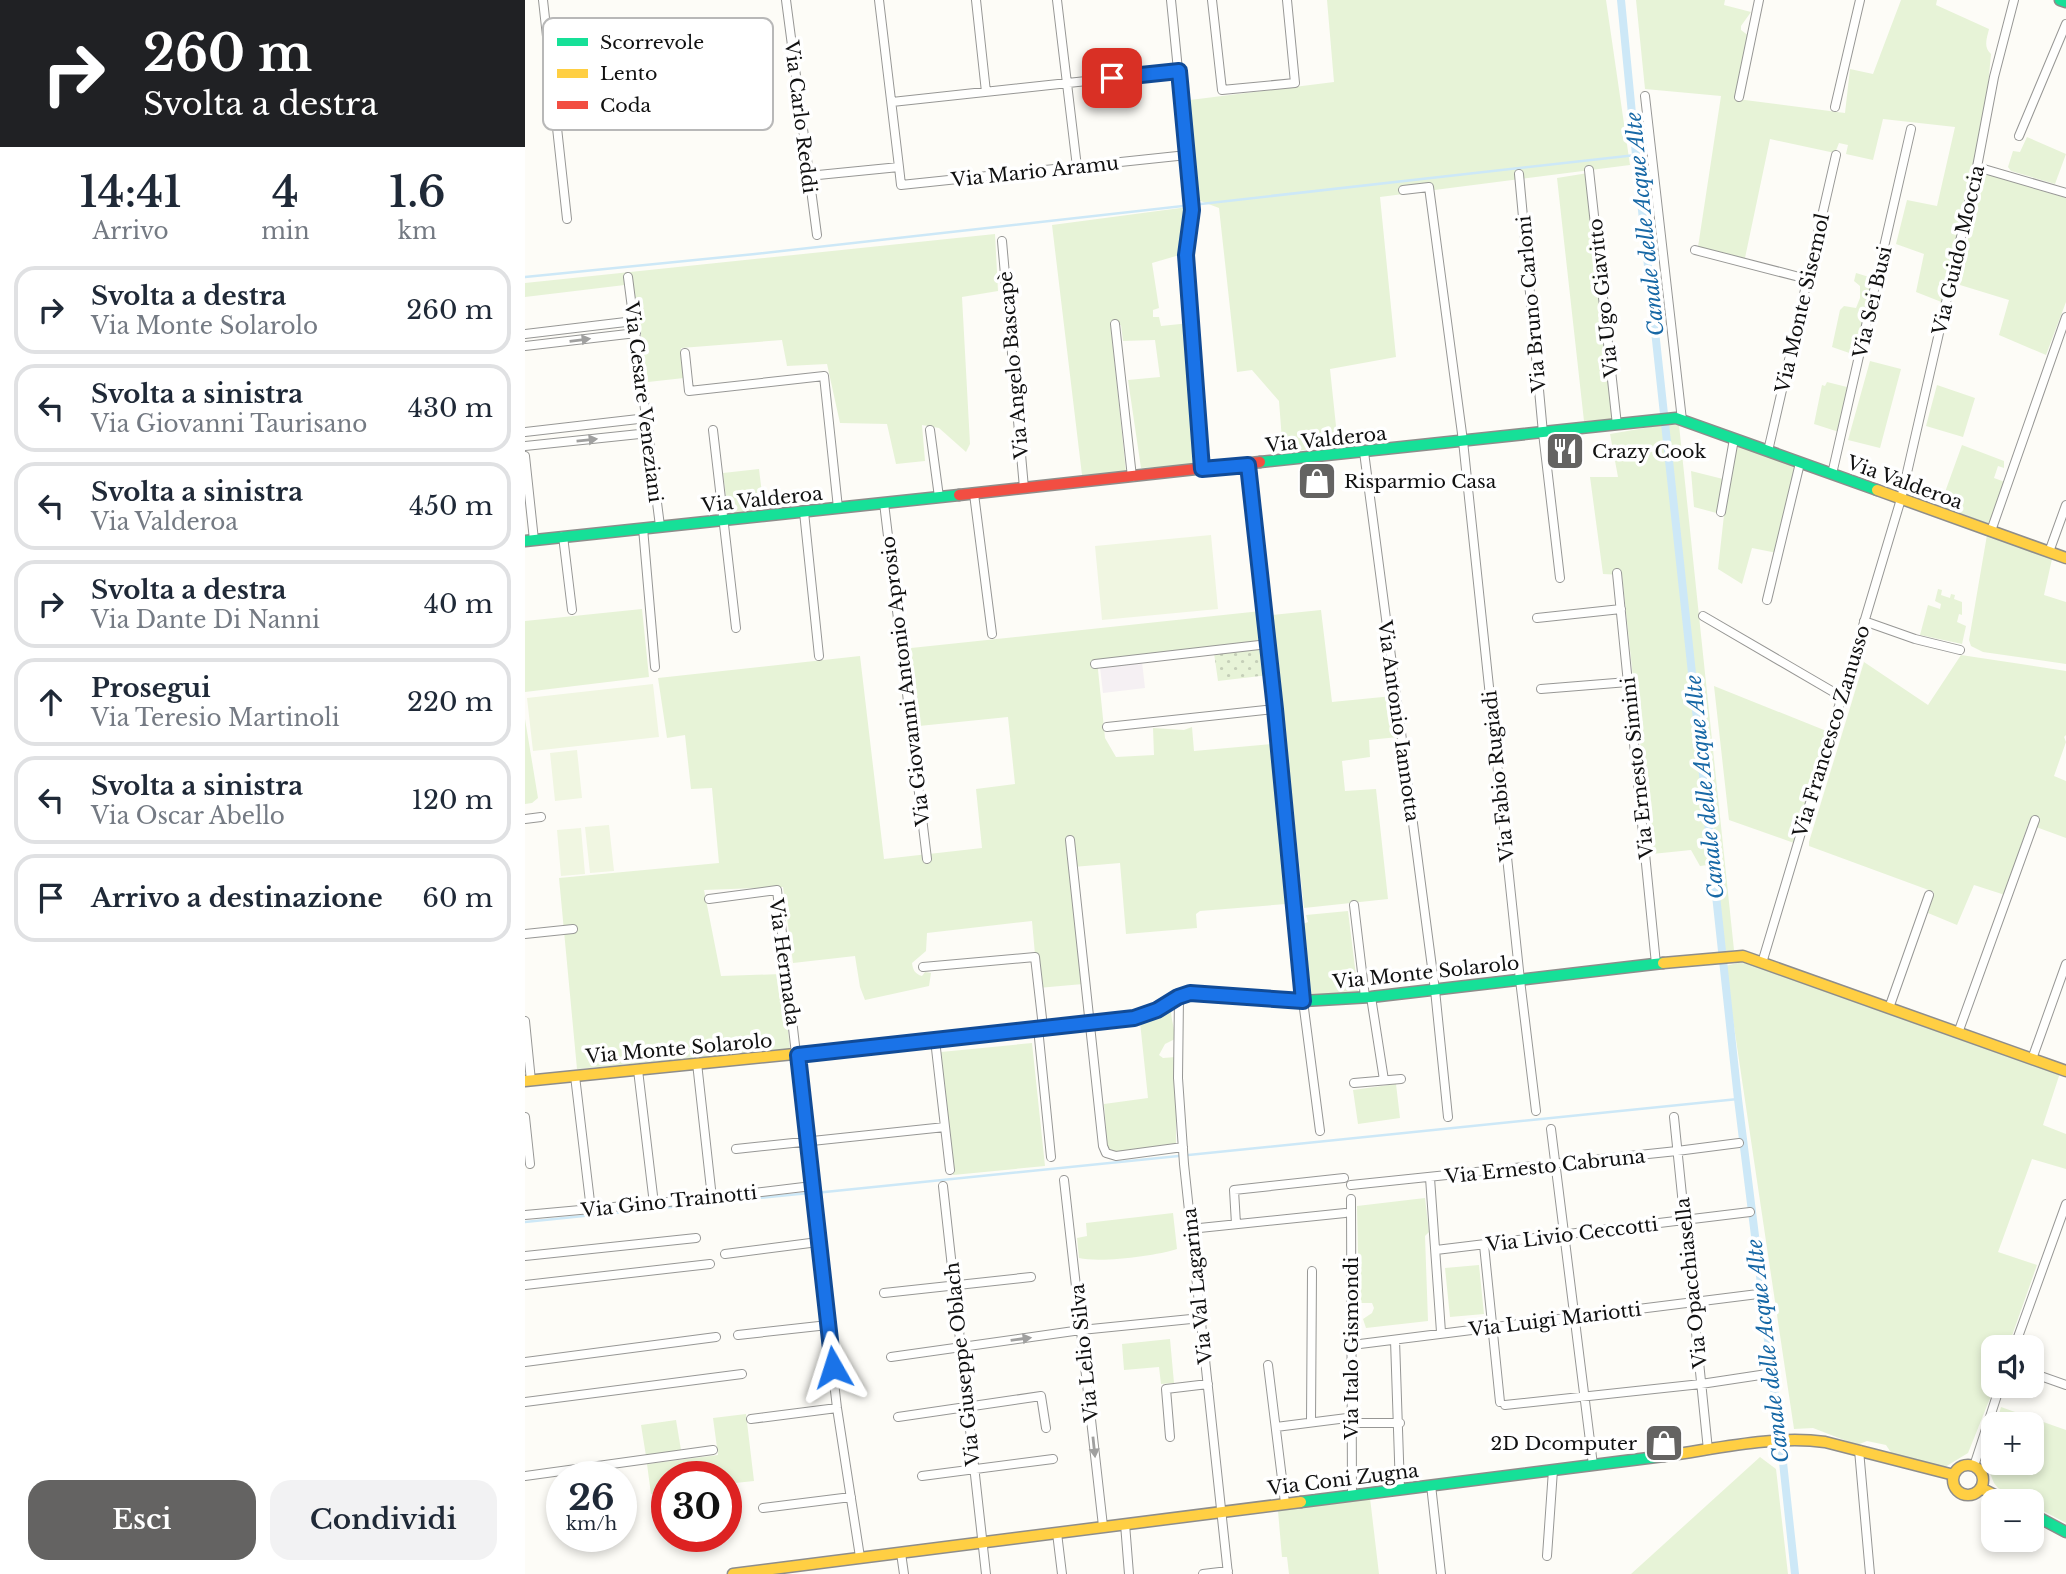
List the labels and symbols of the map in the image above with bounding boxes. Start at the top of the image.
legend [543,18,773,130]
text: Scorrevole [600,31,704,54]
street label: Via Carlo Reddi [780,38,821,195]
pin [1082,48,1142,108]
text: Lento [600,62,657,85]
text: Coda [600,94,651,117]
water label: Canale delle Acque Alte [1620,110,1670,337]
street label: Via Mario Aramu [949,151,1120,192]
street label: Via Guido Moccia [1928,163,1989,338]
street label: Via Monte Sisemol [1770,211,1834,396]
street label: Via Bruno Carloni [1512,214,1551,394]
street label: Via Ugo Giavitto [1584,217,1623,380]
street label: Via Sei Busi [1848,243,1897,361]
street label: Via Angelo Bascapè [994,270,1033,461]
street label: Via Cesare Veneziani [620,299,667,504]
one-way arrow [570,334,592,345]
street label: Via Valderoa [1263,422,1388,457]
restaurant icon: Crazy Cook [1544,430,1586,472]
one-way arrow [576,434,598,445]
place label: Crazy Cook [1592,440,1707,463]
street label: Via Valderoa [1843,451,1966,514]
shop icon: Risparmio Casa [1296,460,1338,502]
place label: Risparmio Casa [1344,470,1497,493]
street label: Via Valderoa [699,482,824,517]
street label: Via Giovanni Antonio Aprosio [876,535,935,828]
street label: Via Antonio Iannotta [1373,618,1424,824]
street label: Via Francesco Zanusso [1788,622,1875,841]
water label: Canale delle Acque Alte [1680,673,1730,900]
street label: Via Ernesto Simini [1616,675,1659,861]
street label: Via Fabio Rugiadi [1478,689,1519,864]
street label: Via Hermada [764,896,805,1028]
street label: Via Monte Solarolo [1331,951,1520,994]
street label: Via Monte Solarolo [584,1029,773,1068]
street label: Via Ernesto Cabruna [1443,1145,1647,1189]
street label: Via Gino Trainotti [579,1181,759,1222]
street label: Via Opacchiasella [1671,1196,1712,1370]
street label: Via Val Lagarina [1178,1206,1217,1366]
street label: Via Livio Ceccotti [1484,1212,1660,1257]
water label: Canale delle Acque Alte [1741,1237,1795,1464]
street label: Via Italo Gismondi [1340,1256,1363,1441]
street label: Via Giuseppe Oblach [940,1261,985,1468]
street label: Via Lelio Silva [1066,1282,1103,1424]
street label: Via Luigi Mariotti [1467,1297,1643,1342]
position arrow [796,1330,870,1404]
one-way arrow [1010,1333,1032,1344]
shop icon: 2D Dcomputer [1643,1422,1685,1464]
place label: 2D Dcomputer [1490,1432,1637,1455]
one-way arrow [1089,1436,1100,1458]
street label: Via Coni Zugna [1265,1459,1420,1500]
speed limit sign: 30 [651,1461,742,1552]

